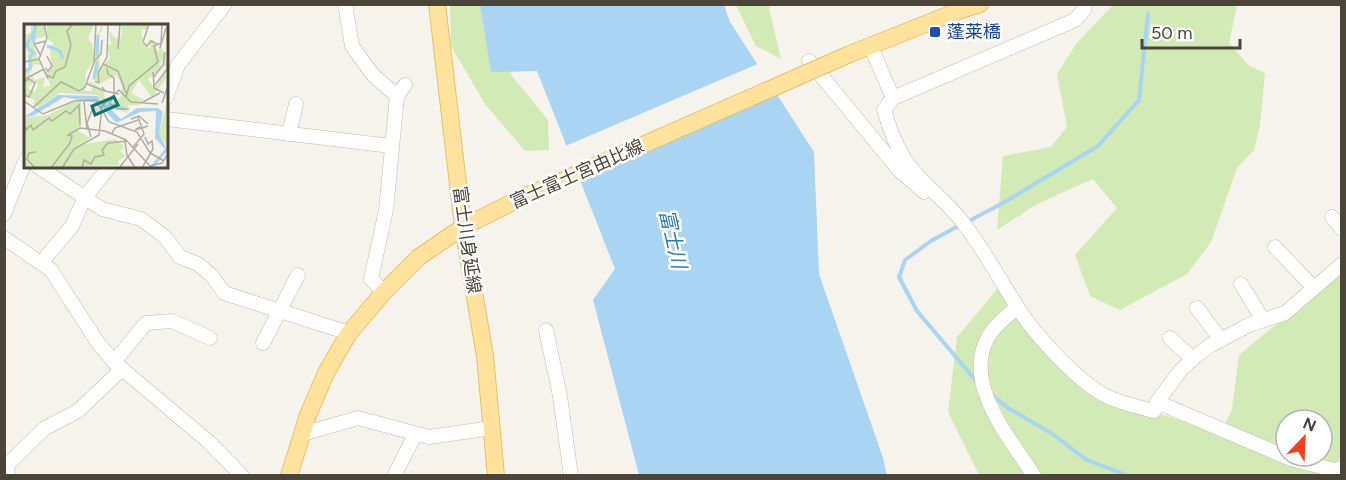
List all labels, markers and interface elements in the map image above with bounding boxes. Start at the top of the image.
scale bar [1142,12,1240,50]
place label: 蓬莱橋 [947,21,1001,43]
text: 50 m [1151,22,1193,44]
inset map [24,24,168,168]
marker: 蓬莱橋 [928,25,942,39]
street label: 富士富士宮由比線 [507,135,647,213]
street label: 富士川身延線 [449,185,485,295]
water label: 富士川 [655,207,692,273]
north arrow [1274,408,1334,468]
text: N [1300,413,1319,436]

